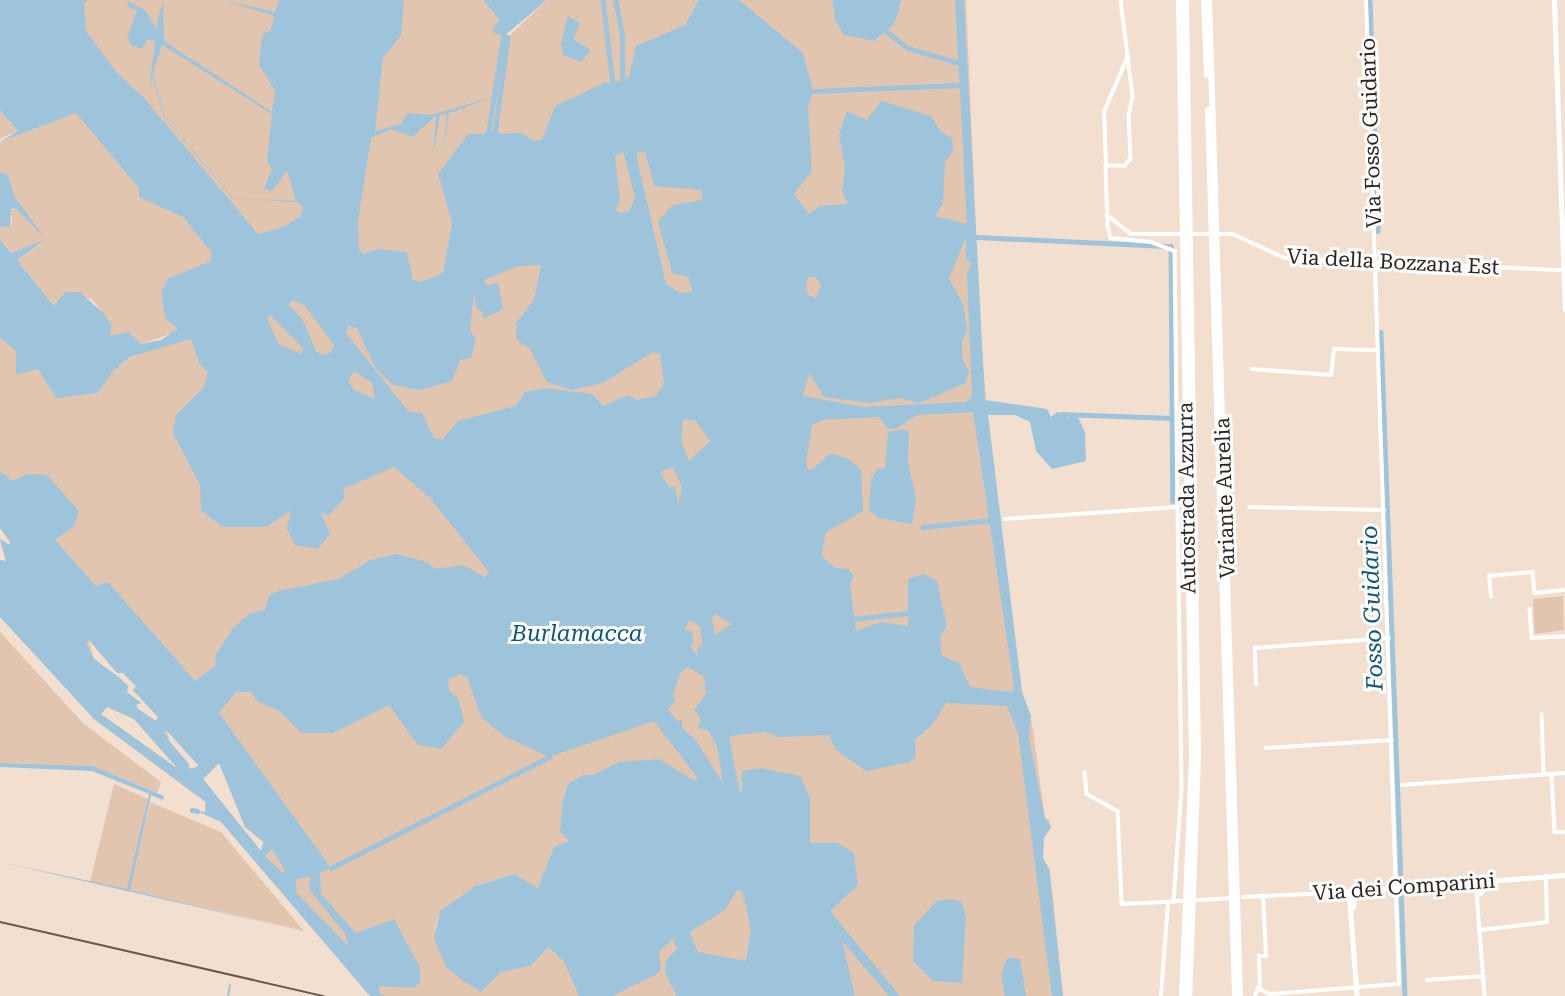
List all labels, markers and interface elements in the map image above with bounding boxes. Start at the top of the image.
street label: Via Fosso Guidario [1355,37,1387,229]
street label: Via della Bozzana Est [1286,244,1500,280]
street label: Autostrada Azzurra [1173,402,1201,594]
street label: Variante Aurelia [1210,417,1240,579]
water label: Fosso Guidario [1356,525,1390,691]
water label: Burlamacca [511,620,643,648]
street label: Via dei Comparini [1312,868,1496,906]

